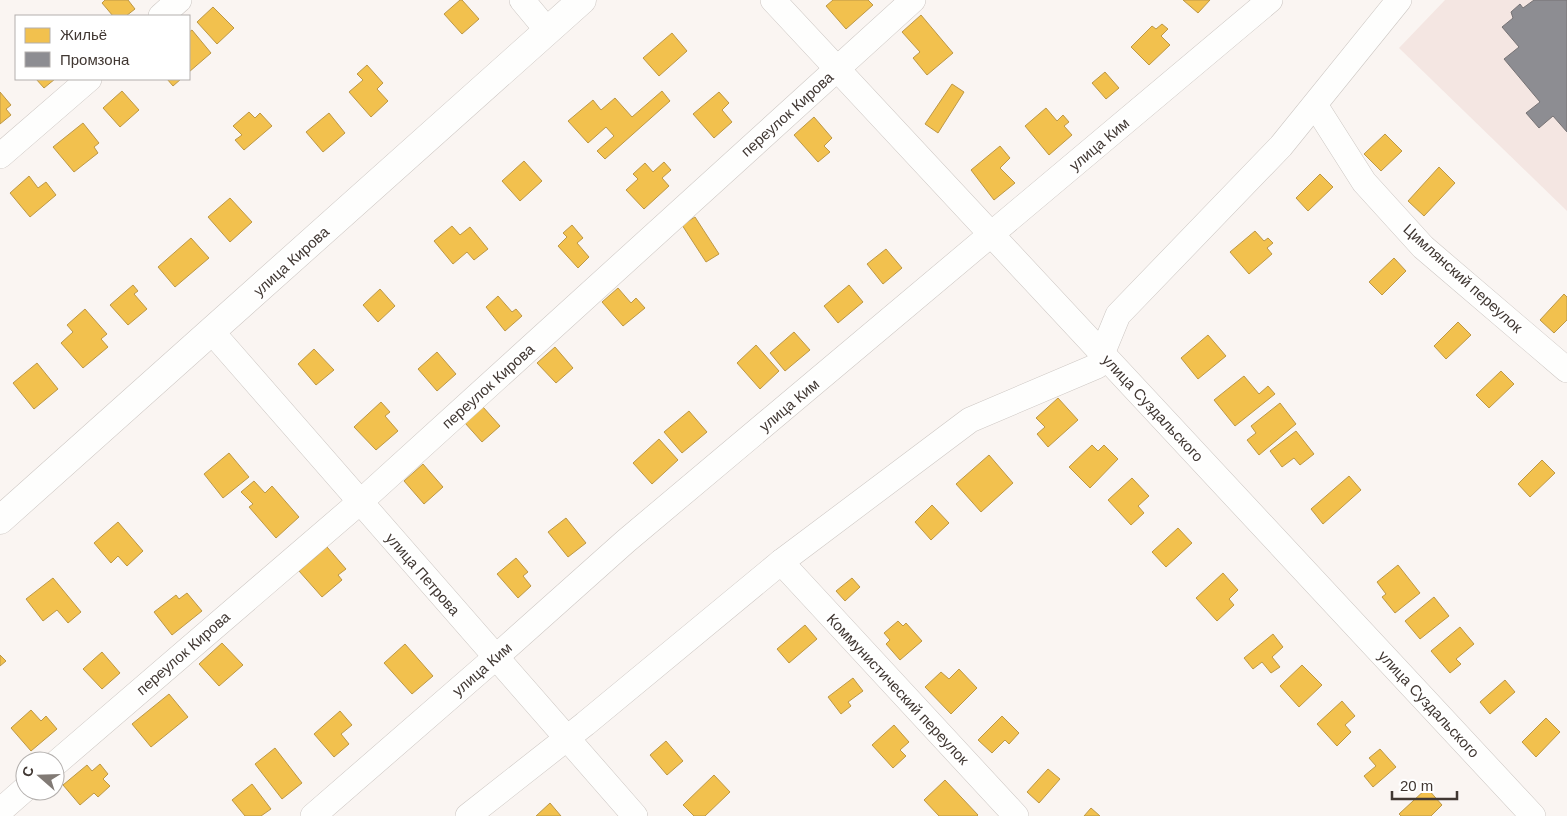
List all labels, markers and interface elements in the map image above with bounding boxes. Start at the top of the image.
legend [15,15,190,80]
text: Жильё [60,26,107,43]
text: Промзона [60,51,130,68]
street label: переулок Кирова [737,68,837,160]
street label: улица Ким [1066,114,1132,174]
street label: Цимлянский переулок [1400,220,1526,336]
street label: улица Кирова [250,222,333,299]
street label: переулок Кирова [438,340,538,432]
street label: улица Суздальского [1099,351,1207,465]
street label: улица Ким [756,375,822,435]
street label: улица Петрова [383,529,464,619]
street label: переулок Кирова [133,607,234,698]
street label: Коммунистический переулок [824,610,973,768]
street label: улица Ким [449,639,515,699]
street label: улица Суздальского [1375,647,1483,761]
north arrow [15,751,65,801]
text: С [19,764,37,779]
scale bar [1392,768,1457,800]
text: 20 m [1400,777,1433,794]

